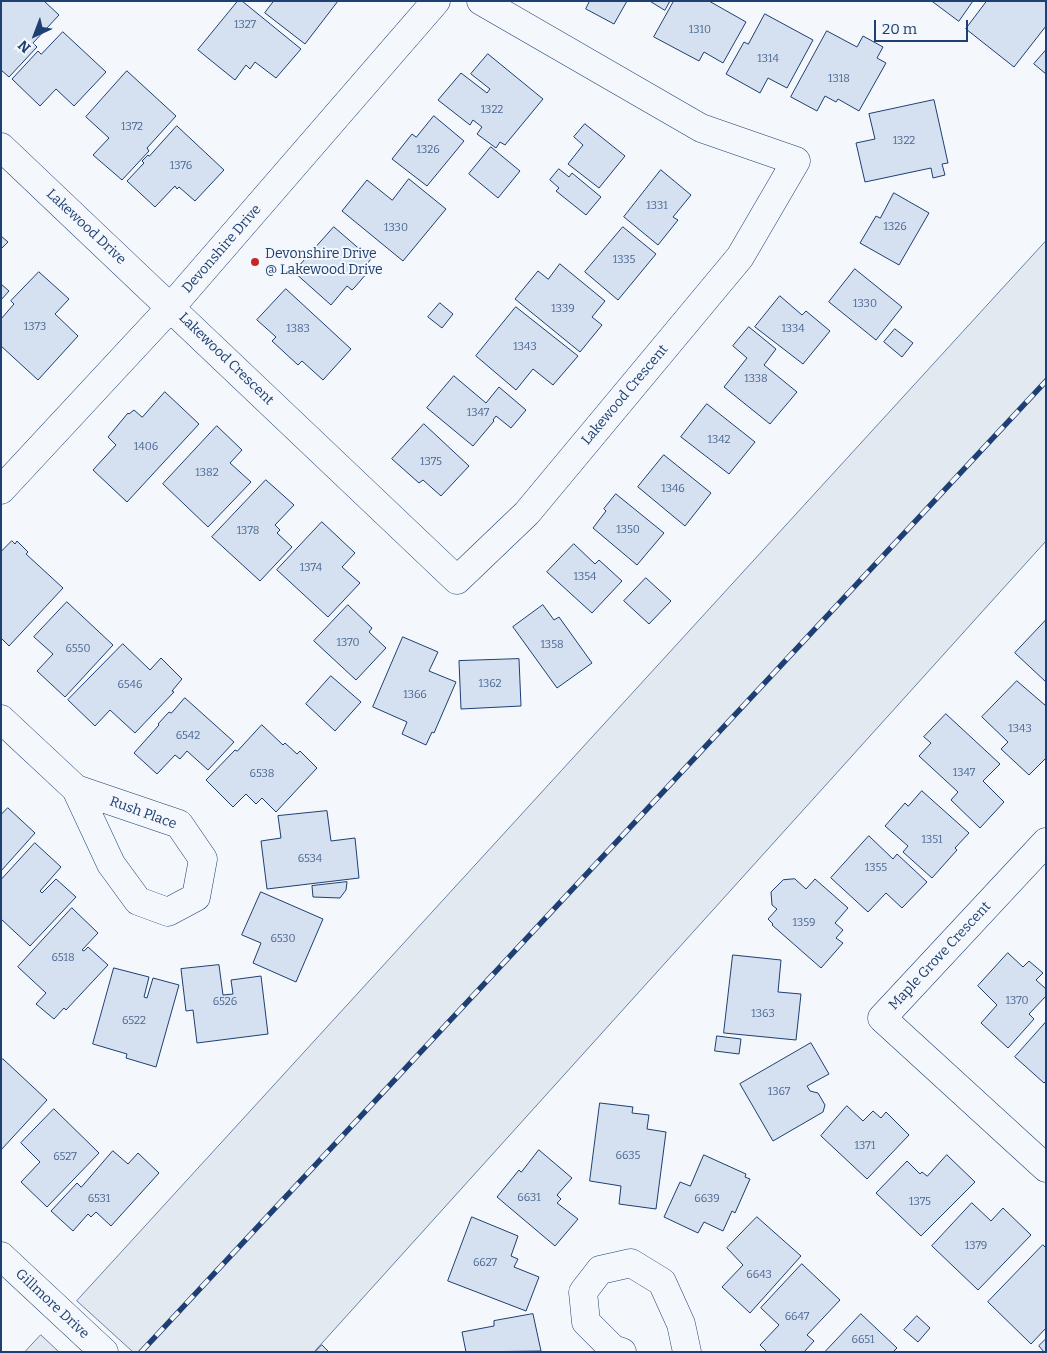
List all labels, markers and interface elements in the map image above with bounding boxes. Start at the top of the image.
north arrow [10,10,60,60]
scale bar [877,10,971,42]
house number: 1327 [234,18,256,32]
text: 20 m [882,20,917,38]
house number: 1310 [689,23,711,37]
text: N [15,36,34,56]
house number: 1314 [757,52,779,66]
house number: 1318 [828,72,850,86]
house number: 1322 [481,103,503,117]
house number: 1372 [121,120,143,134]
house number: 1322 [893,134,915,148]
house number: 1326 [416,143,440,157]
house number: 1376 [170,159,192,173]
street label: Lakewood Drive [43,186,129,268]
house number: 1331 [646,199,668,213]
street label: Devonshire Drive [179,201,265,297]
house number: 1326 [883,220,907,234]
house number: 1330 [384,221,408,235]
place label: Devonshire Drive @ Lakewood Drive [265,246,383,278]
house number: 1335 [613,253,635,267]
marker: Devonshire Drive @ Lakewood Drive [249,256,261,268]
house number: 1330 [853,297,877,311]
house number: 1339 [551,302,575,316]
street label: Lakewood Crescent [175,309,277,409]
house number: 1373 [24,320,46,334]
house number: 1383 [286,322,310,336]
house number: 1334 [781,322,805,336]
house number: 1343 [513,340,537,354]
street label: Lakewood Crescent [578,342,672,448]
house number: 1338 [744,372,768,386]
house number: 1347 [467,406,489,420]
house number: 1342 [707,433,731,447]
house number: 1406 [134,440,158,454]
house number: 1375 [420,455,442,469]
house number: 1382 [195,466,219,480]
house number: 1346 [661,482,685,496]
house number: 1350 [616,523,640,537]
house number: 1378 [237,524,259,538]
house number: 1374 [300,561,322,575]
house number: 1354 [573,570,597,584]
house number: 1370 [336,636,360,650]
house number: 1358 [540,638,564,652]
house number: 6550 [65,642,91,656]
house number: 1362 [478,677,502,691]
house number: 6546 [117,678,143,692]
house number: 1366 [403,688,427,702]
house number: 1343 [1008,722,1032,736]
house number: 6542 [176,729,200,743]
house number: 1347 [953,766,975,780]
house number: 6538 [250,767,274,781]
street label: Rush Place [107,793,179,833]
house number: 1351 [922,833,942,847]
house number: 6534 [298,852,322,866]
house number: 1355 [865,861,887,875]
street label: Maple Grove Crescent [886,898,994,1014]
house number: 1359 [793,916,815,930]
house number: 6530 [270,932,296,946]
house number: 6518 [51,951,75,965]
house number: 1370 [1005,994,1029,1008]
house number: 6526 [213,995,237,1009]
house number: 1363 [751,1007,775,1021]
house number: 6522 [122,1014,146,1028]
house number: 1367 [768,1085,790,1099]
house number: 1371 [855,1139,875,1153]
house number: 6635 [616,1149,640,1163]
house number: 6527 [53,1150,77,1164]
house number: 6631 [517,1191,541,1205]
house number: 6531 [88,1192,110,1206]
house number: 6639 [694,1192,720,1206]
house number: 1375 [909,1195,931,1209]
house number: 1379 [965,1239,987,1253]
house number: 6627 [473,1256,497,1270]
street label: Gillmore Drive [12,1266,92,1342]
house number: 6643 [746,1268,772,1282]
house number: 6647 [785,1310,809,1324]
house number: 6651 [852,1333,874,1347]

